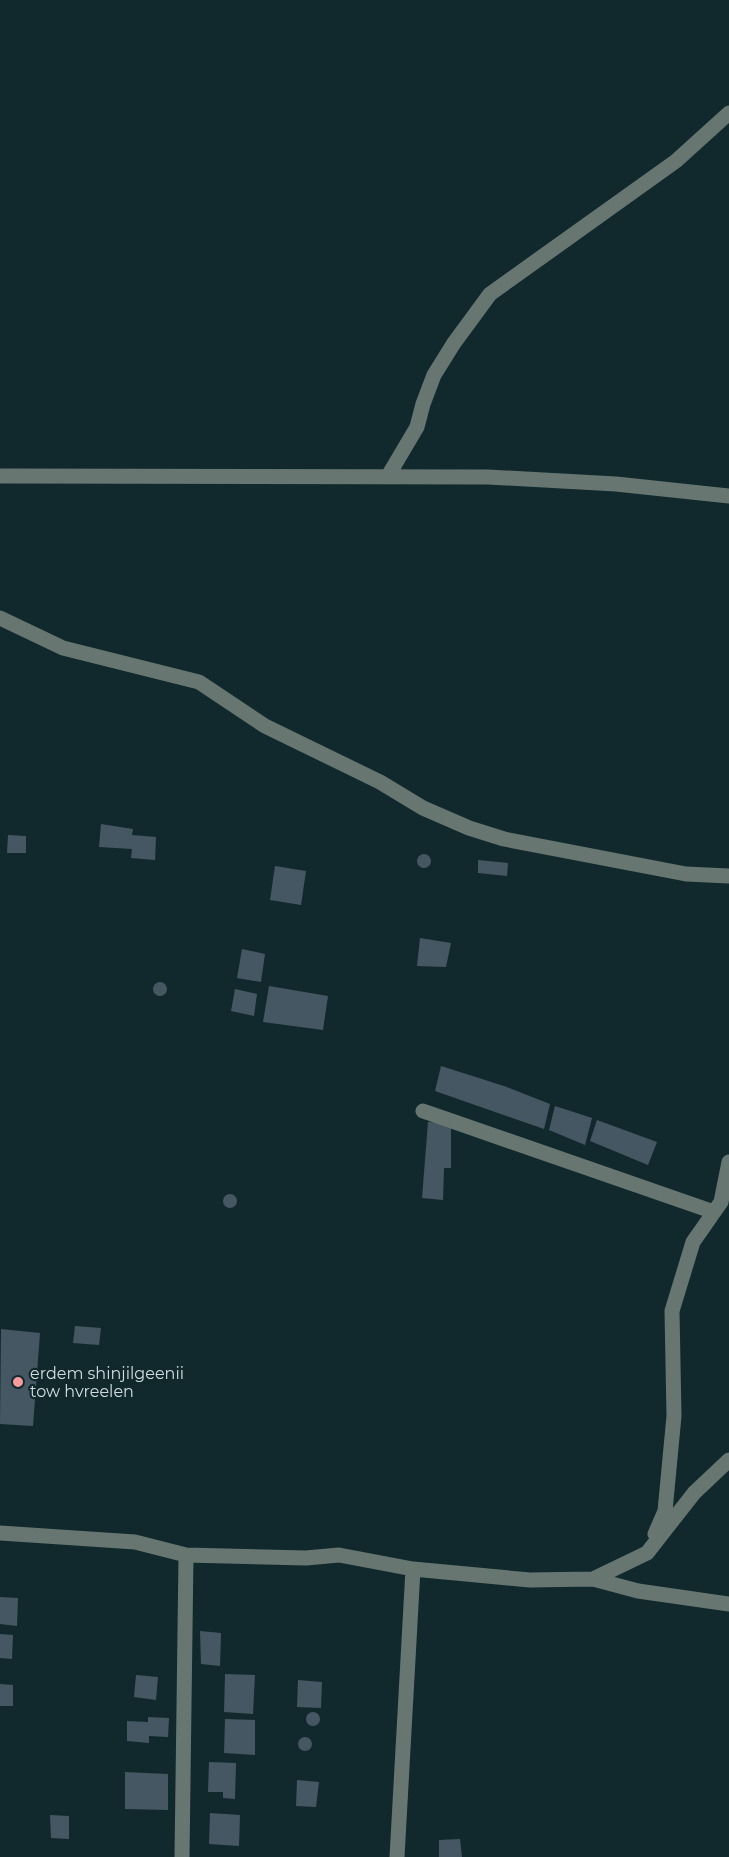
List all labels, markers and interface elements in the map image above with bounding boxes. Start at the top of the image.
place label: erdem shinjilgeenii tow hvreelen [30,1364,184,1401]
marker: erdem shinjilgeenii tow hvreelen [11,1375,25,1389]

